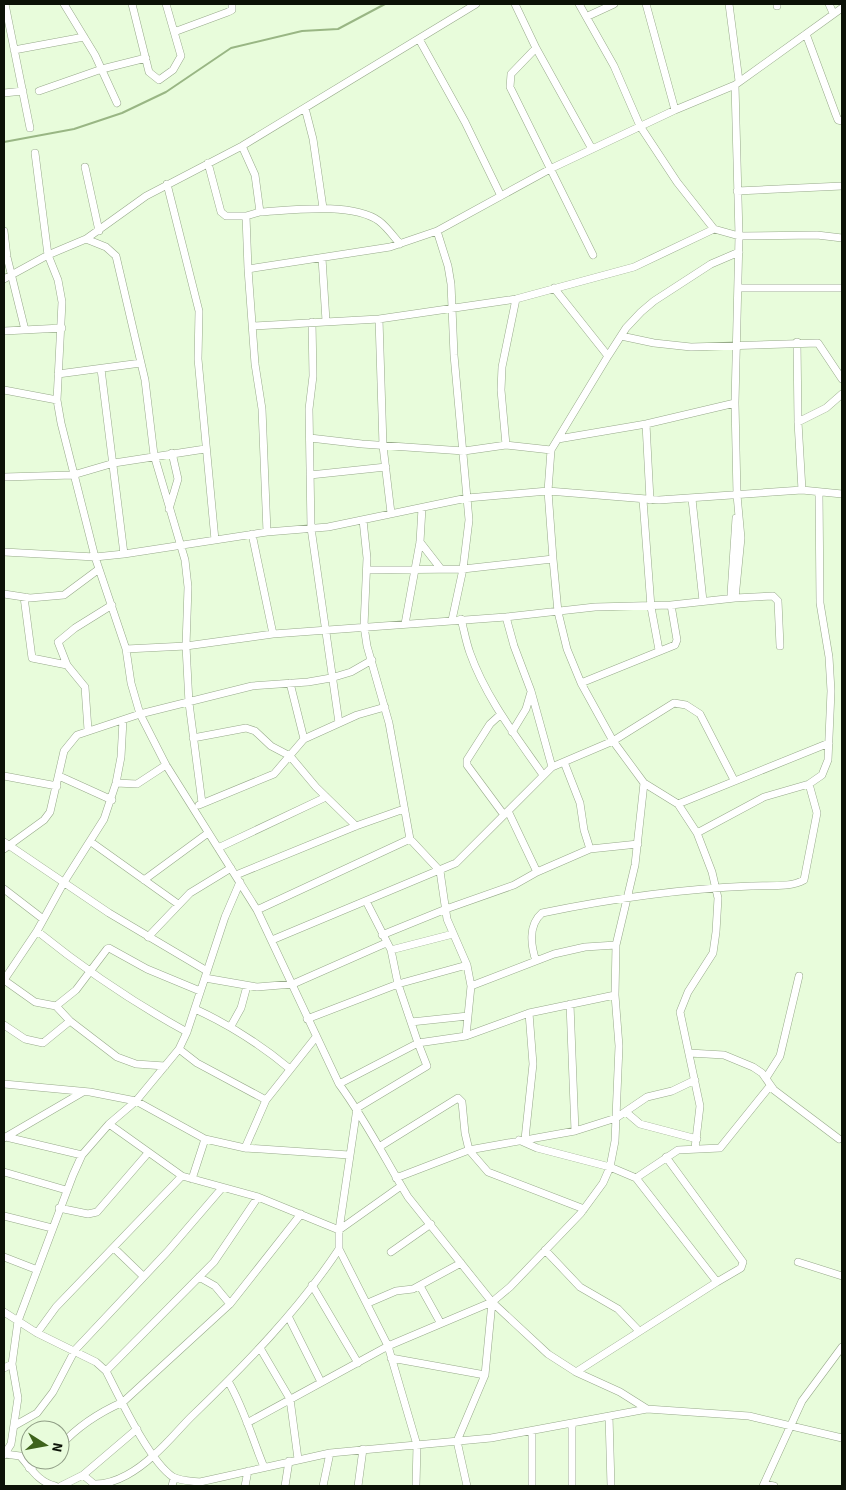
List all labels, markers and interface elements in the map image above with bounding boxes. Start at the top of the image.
north arrow [20,1420,70,1470]
text: N [46,1441,67,1454]

